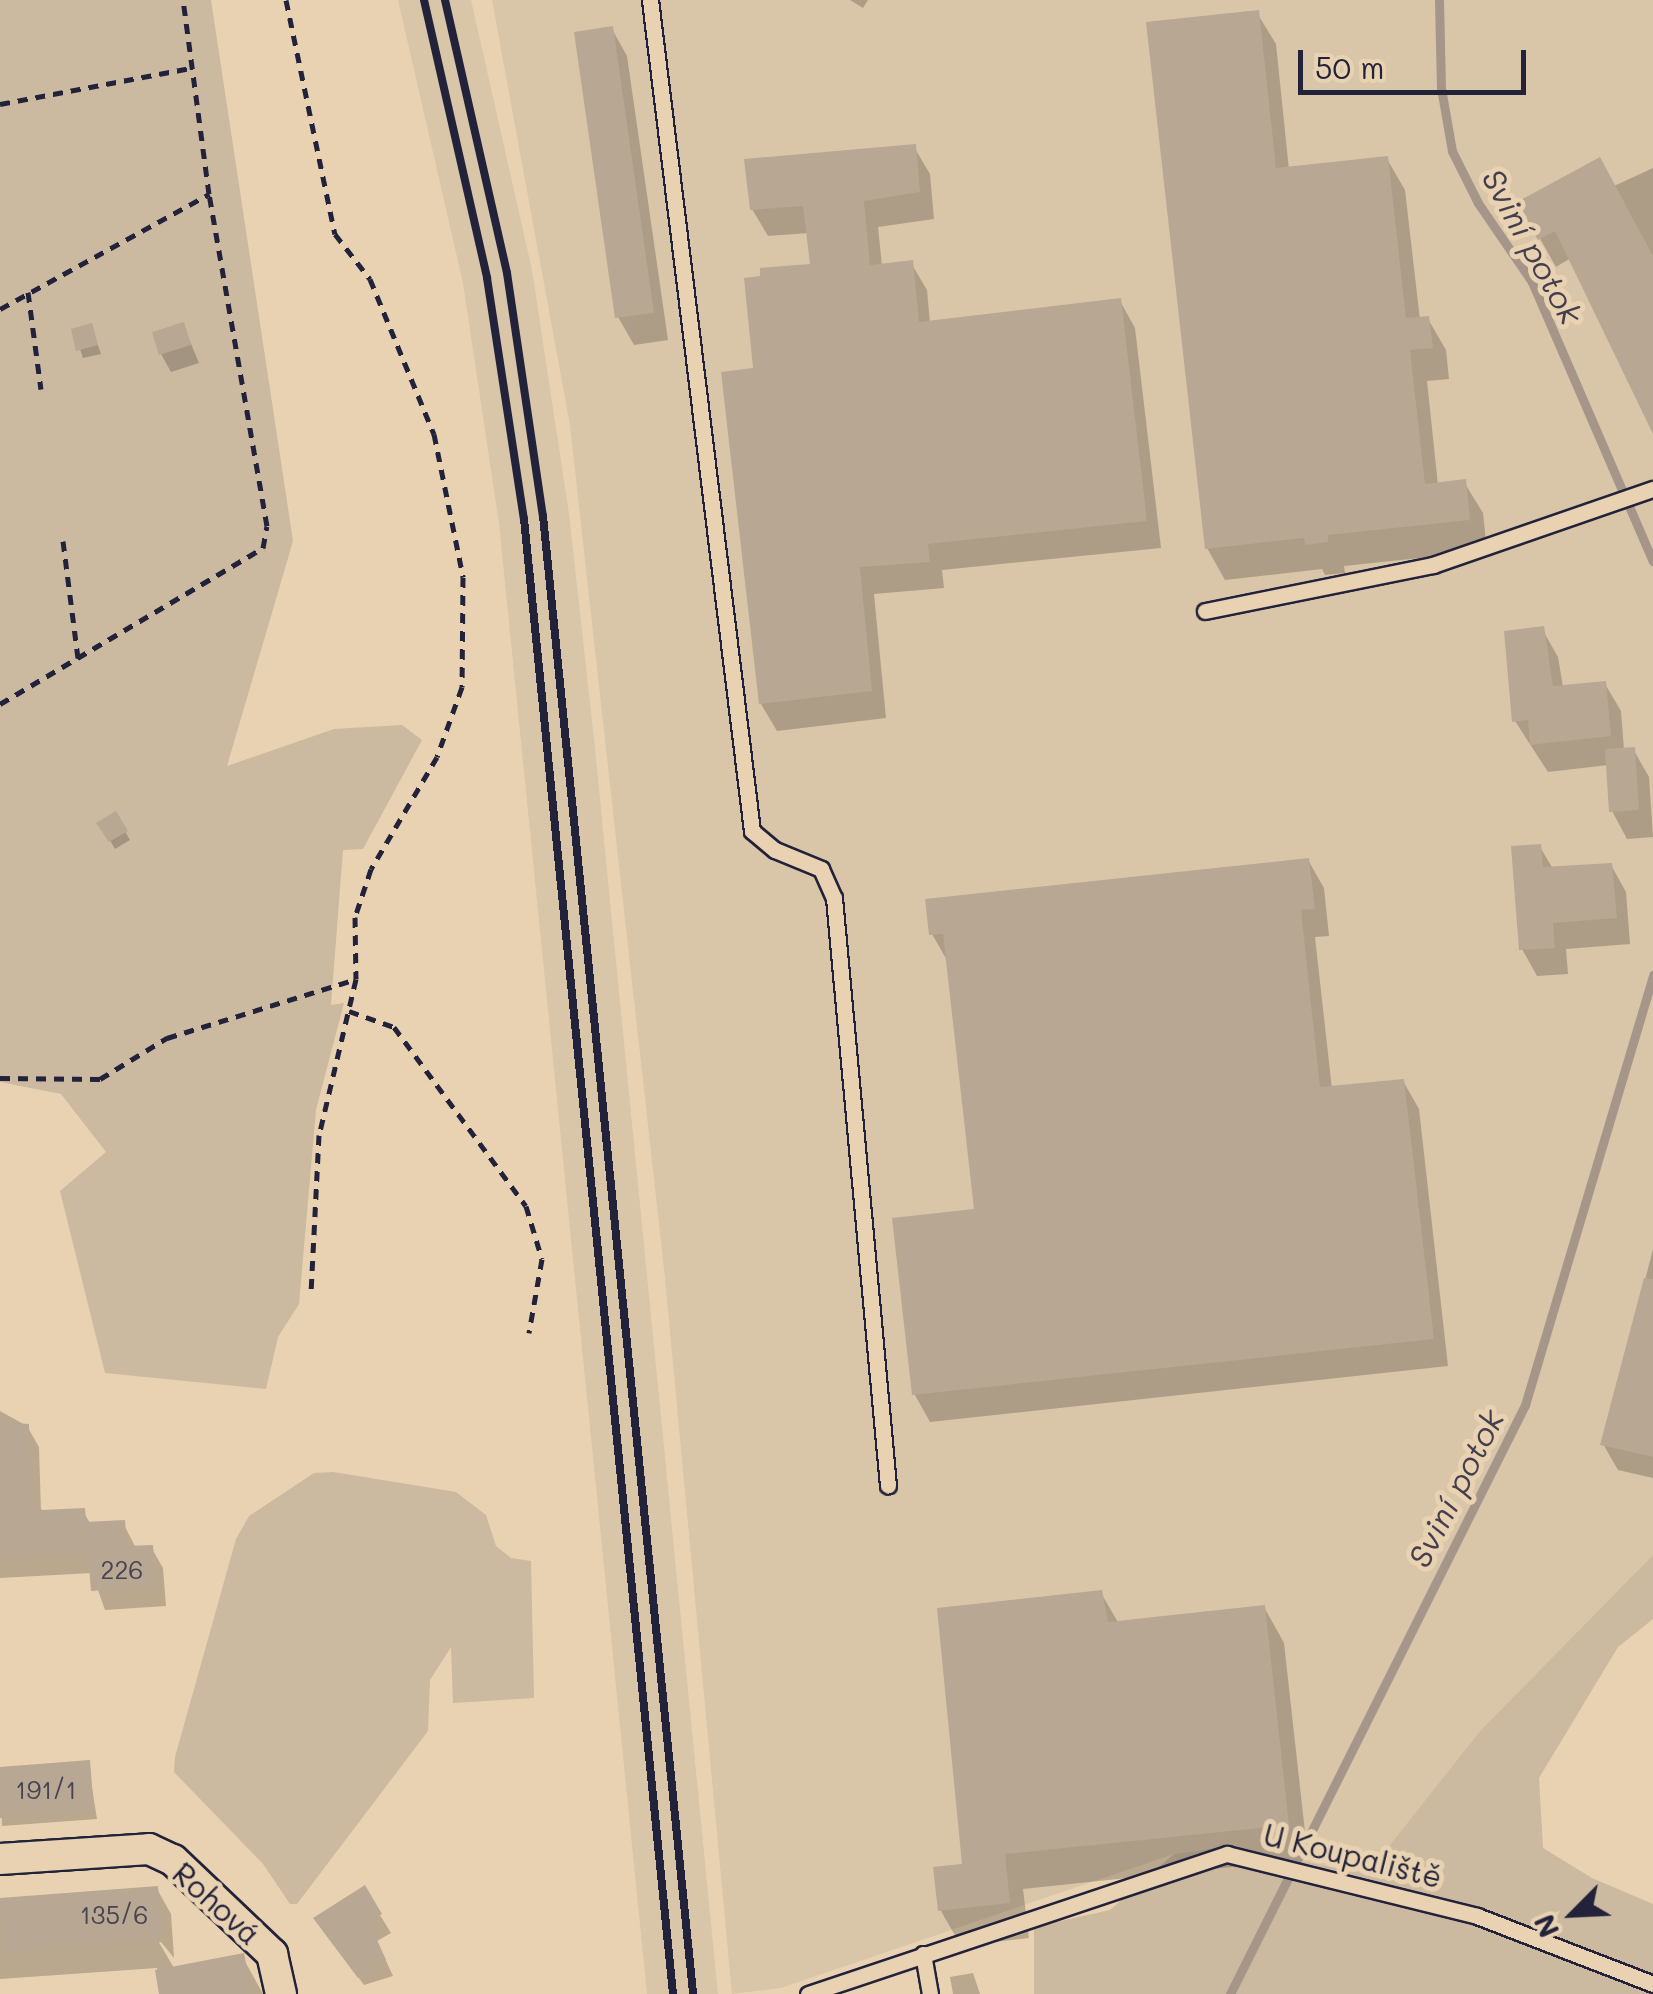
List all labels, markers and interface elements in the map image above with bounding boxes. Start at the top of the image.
scale bar [1303,30,1530,92]
text: 50 m [1315,47,1385,87]
water label: Sviní potok [1475,162,1591,330]
water label: Sviní potok [1399,1403,1511,1573]
house number: 226 [101,1554,143,1584]
house number: 191/1 [15,1774,77,1804]
street label: U Koupaliště [1260,1815,1446,1895]
street label: Rohová [166,1854,268,1952]
north arrow [1523,1864,1623,1964]
house number: 135/6 [80,1899,148,1929]
text: N [1525,1909,1566,1943]

